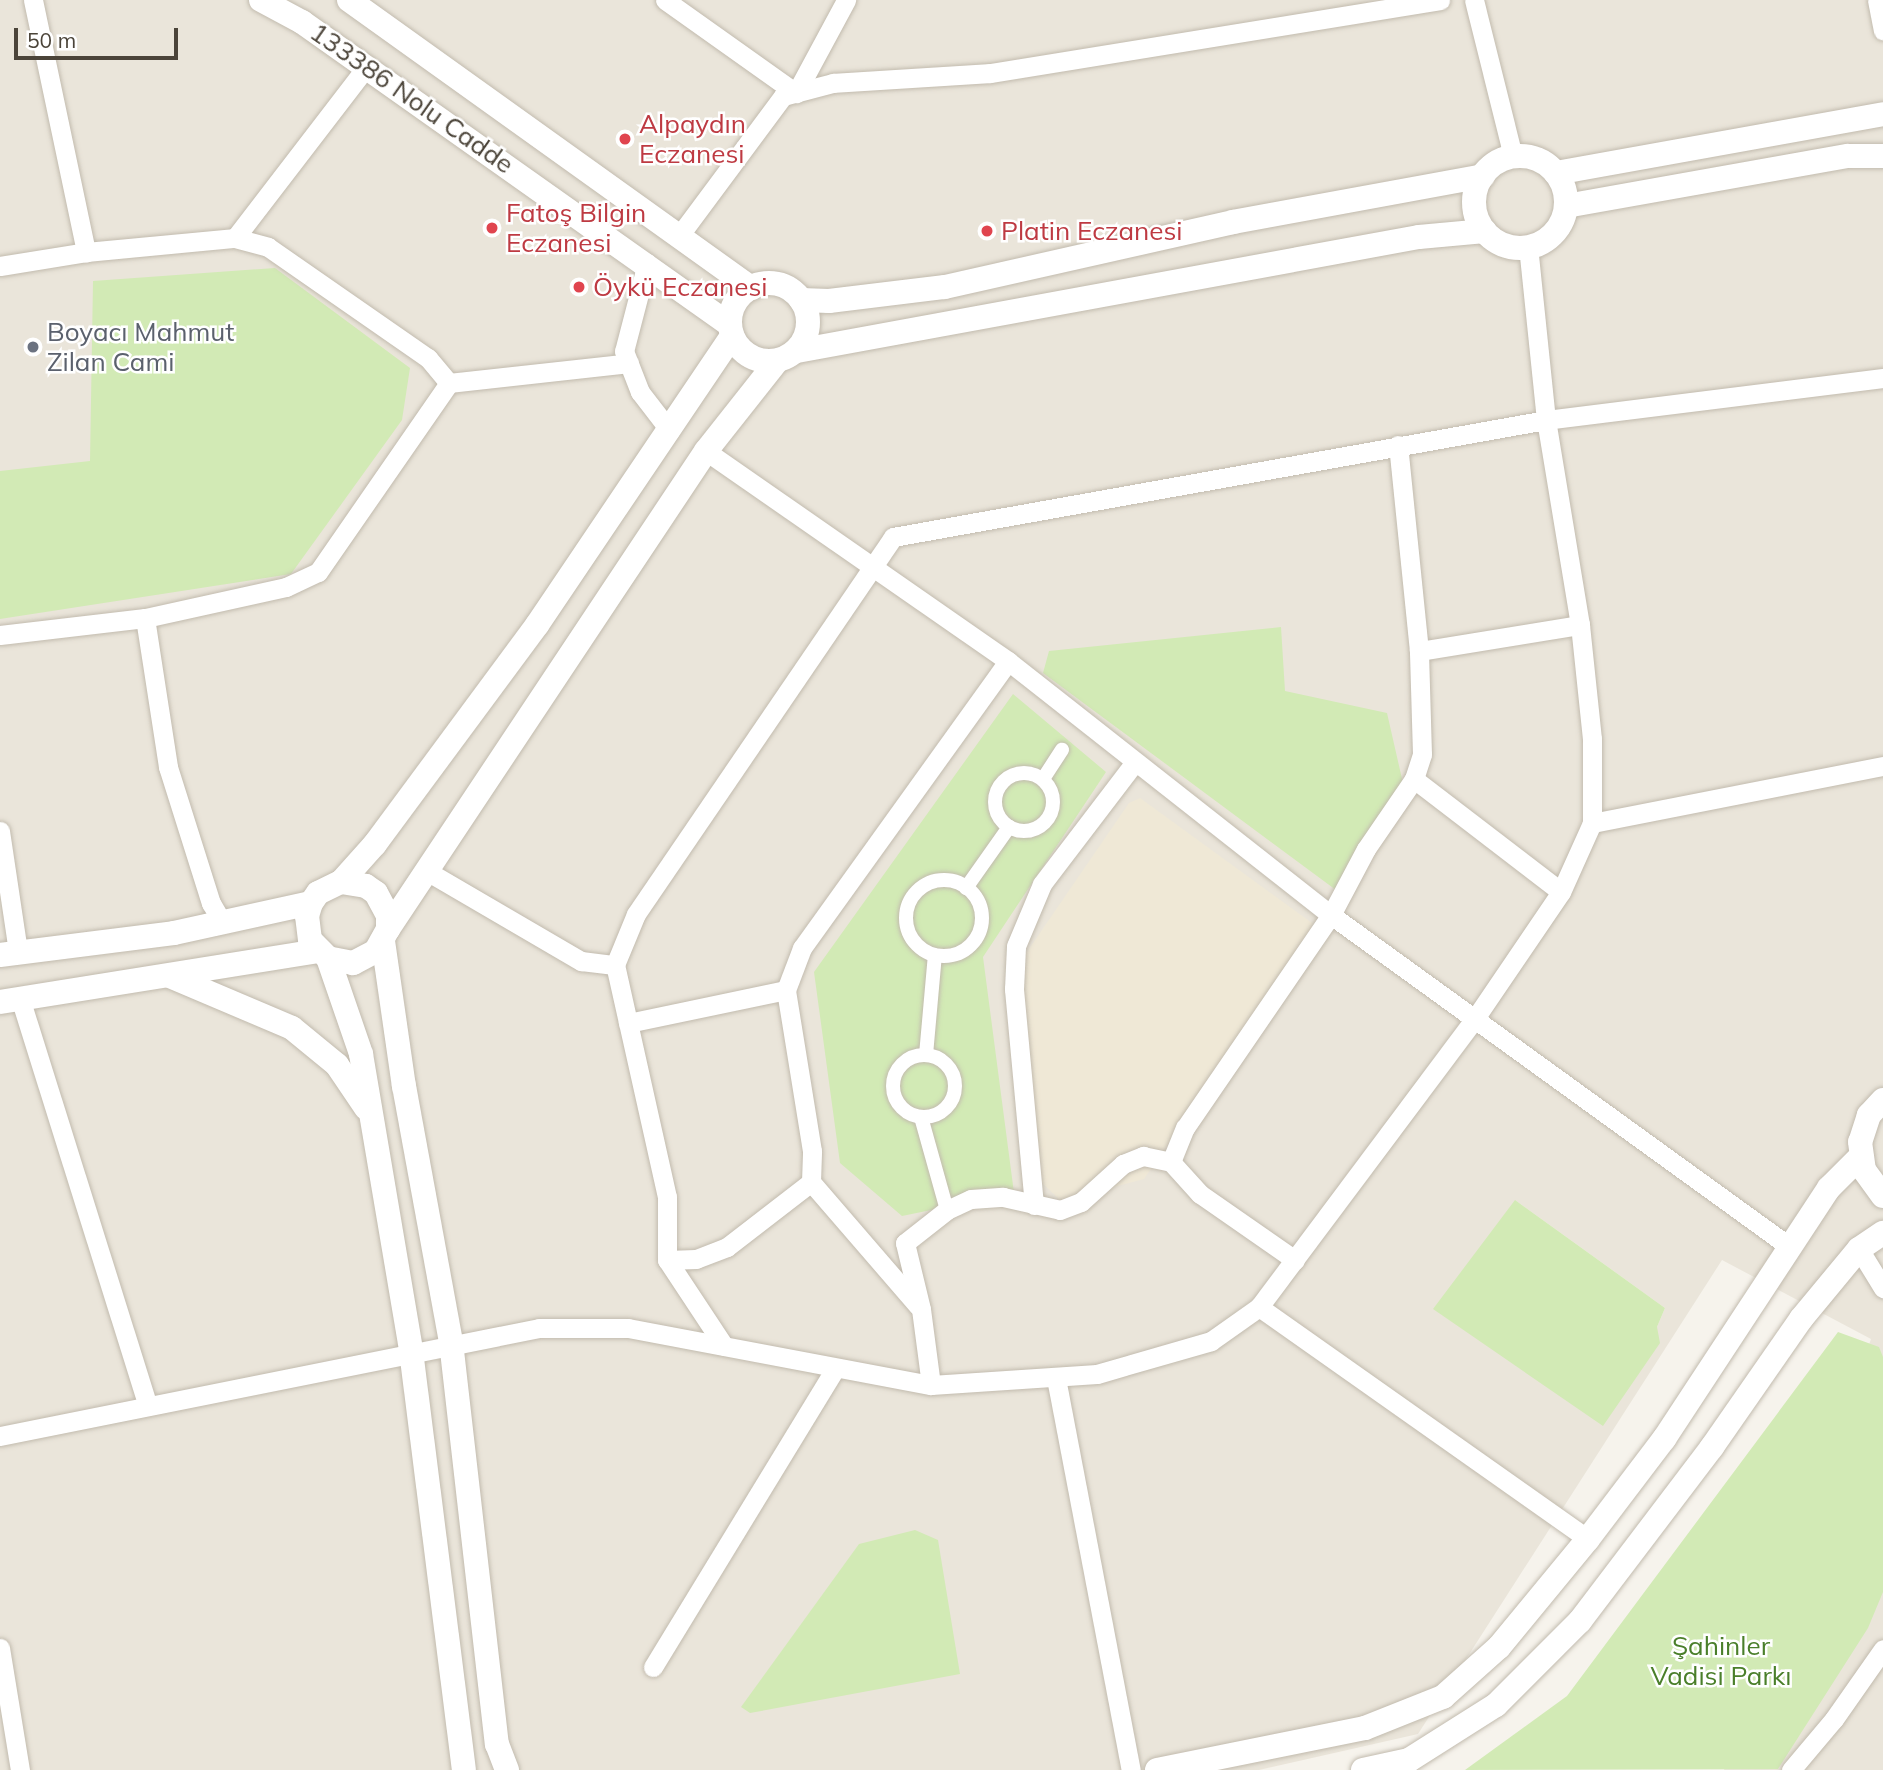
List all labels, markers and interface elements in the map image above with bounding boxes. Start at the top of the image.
scale bar [18,14,182,58]
street label: 133386 Nolu Cadde [304,16,520,180]
text: 50 m [27,27,76,53]
place label: Alpaydın Eczanesi [639,108,746,170]
marker: Alpaydın Eczanesi [617,131,633,147]
place label: Fatoş Bilgin Eczanesi [506,197,646,258]
place label: Platin Eczanesi [1001,215,1183,247]
marker: Fatoş Bilgin Eczanesi [484,220,500,236]
marker: Platin Eczanesi [979,223,995,239]
place label: Öykü Eczanesi [593,271,768,303]
marker: Öykü Eczanesi [571,279,587,295]
place label: Boyacı Mahmut Zilan Cami [47,316,234,378]
marker: Boyacı Mahmut Zilan Cami [25,339,41,355]
park label: Şahinler Vadisi Parkı [1651,1630,1791,1692]

